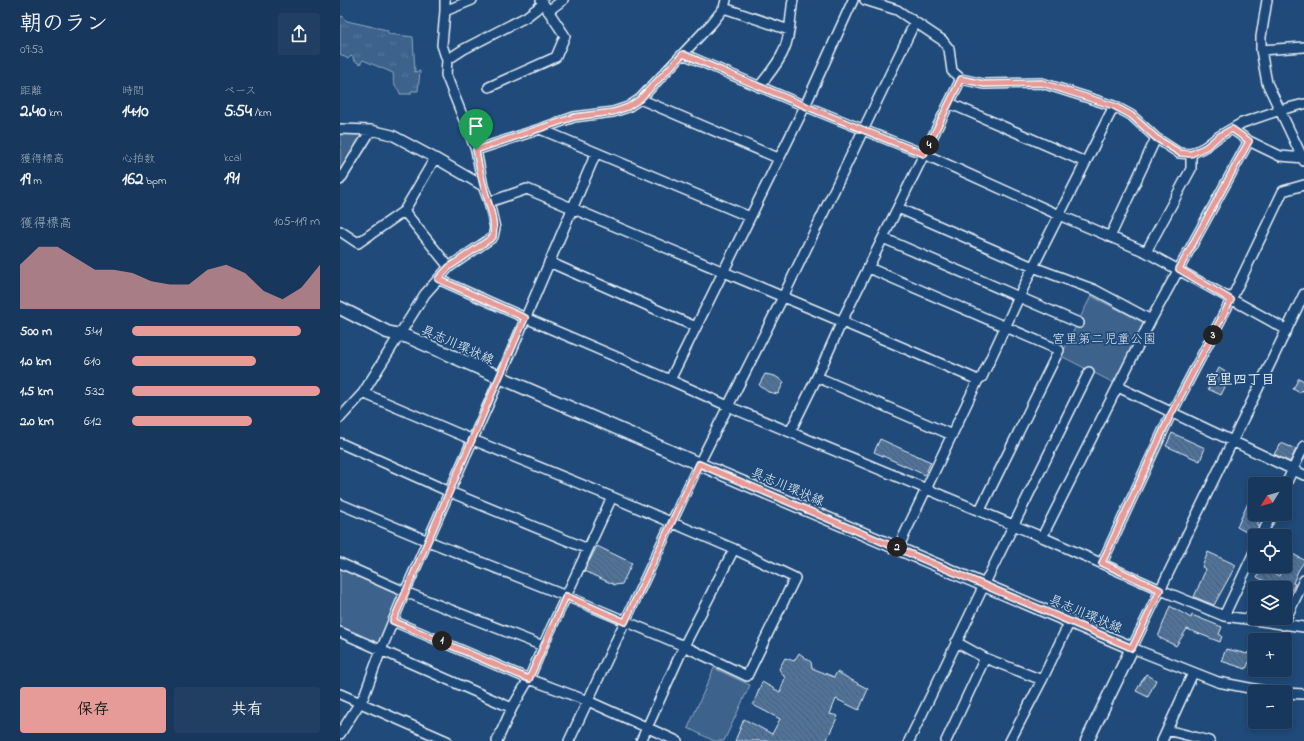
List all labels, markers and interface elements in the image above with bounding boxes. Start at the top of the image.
text: 朝のラン [20,9,108,41]
button: share [278,13,320,55]
text: 09:53 [20,40,43,59]
text: 距離 [20,83,42,99]
text: 時間 [122,83,144,99]
text: ペース [224,83,256,99]
text: 2.40 [20,99,46,124]
text: 14:10 [122,99,149,124]
text: 5:54 [224,99,252,124]
text: km [46,105,62,121]
text: /km [252,105,271,121]
pin [459,109,493,150]
icon: arrive [465,115,487,137]
pin: 4 [919,135,939,155]
text: 4 [927,137,931,153]
text: kcal [224,150,242,166]
text: 獲得標高 [20,151,64,167]
text: 心拍数 [122,151,155,167]
text: 191 [224,166,240,191]
text: 19 [20,167,31,192]
text: 162 [122,167,143,192]
text: m [31,173,42,189]
text: bpm [143,173,166,189]
text: 105–119 m [274,212,320,231]
text: 獲得標高 [20,214,72,233]
street label: 具志川環状線 [418,321,498,370]
text: 500 m [20,322,52,341]
text: 5:41 [84,322,102,341]
pin: 3 [1203,325,1223,345]
text: 3 [1211,327,1215,343]
park label: 宮里第二児童公園 [1052,330,1156,349]
text: 1.0 km [20,352,51,371]
text: 6:10 [84,352,101,371]
district label: 宮里四丁目 [1205,370,1275,391]
text: 1.5 km [20,382,53,401]
text: 5:32 [84,382,104,401]
text: 2.0 km [20,412,54,431]
text: 6:12 [84,412,101,431]
street label: 具志川環状線 [748,463,828,512]
north arrow [1248,477,1292,521]
map controls [1248,477,1292,729]
button: locate [1248,529,1292,573]
pin: 2 [887,537,907,557]
text: 2 [894,539,900,555]
button: layers [1248,581,1292,625]
street label: 具志川環状線 [1046,590,1126,639]
pin: 1 [432,631,452,651]
text: 1 [440,633,444,649]
button: + [1248,633,1292,677]
button: − [1248,685,1292,729]
button: 保存 [20,687,166,733]
button: 共有 [174,687,320,733]

